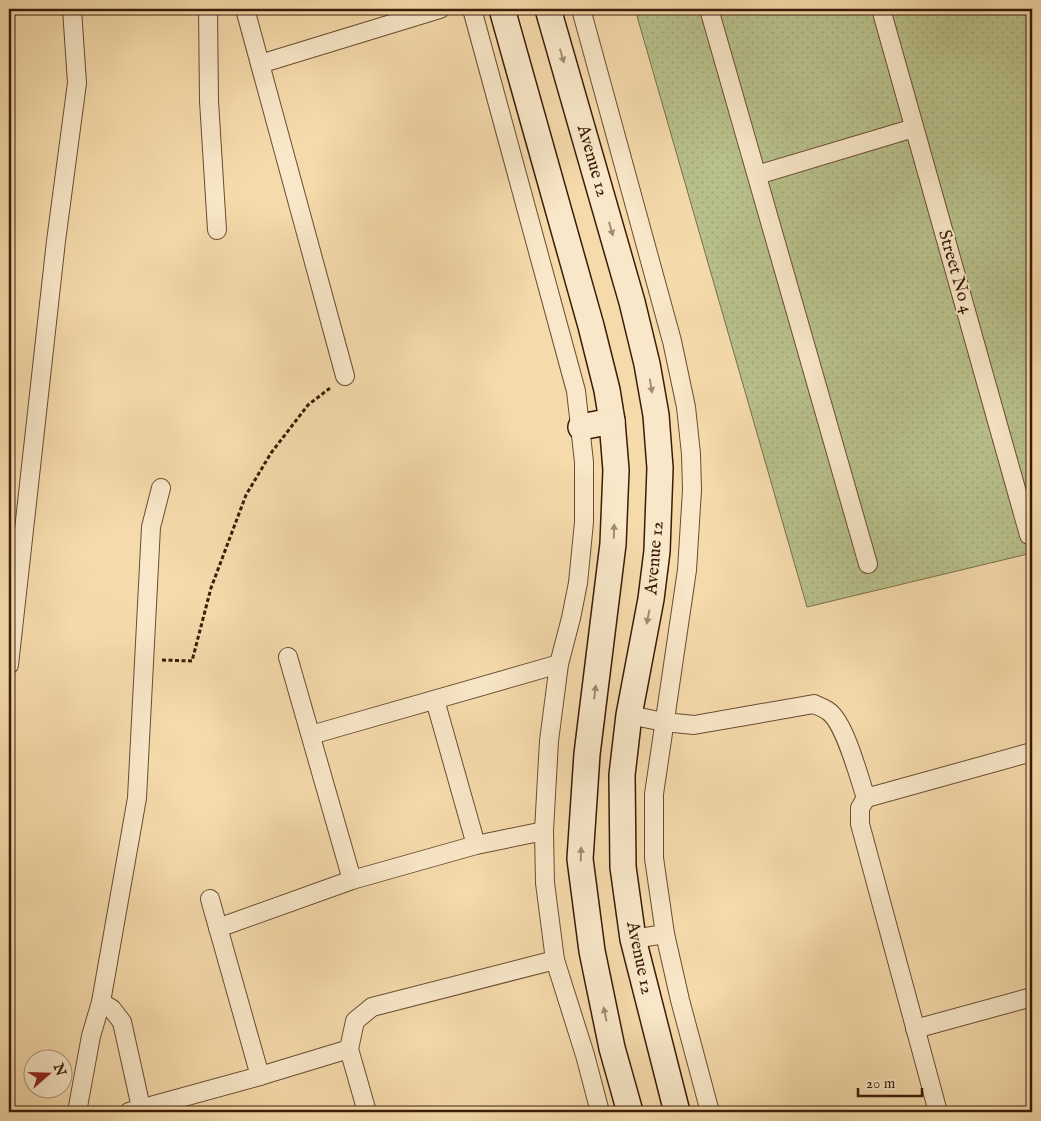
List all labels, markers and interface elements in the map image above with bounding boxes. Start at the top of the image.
one-way arrow [558,48,566,63]
street label: Avenue 12 [570,121,613,200]
one-way arrow [608,221,616,236]
street label: Street No 4 [932,227,978,317]
one-way arrow [647,379,655,395]
street label: Avenue 12 [640,520,670,597]
one-way arrow [610,522,618,538]
one-way arrow [644,610,652,625]
one-way arrow [591,684,599,700]
one-way arrow [577,846,585,862]
street label: Avenue 12 [620,918,658,997]
one-way arrow [601,1007,609,1022]
north arrow [22,1048,72,1098]
text: N [48,1060,70,1079]
scale bar [858,1066,922,1098]
text: 20 m [866,1074,896,1093]

